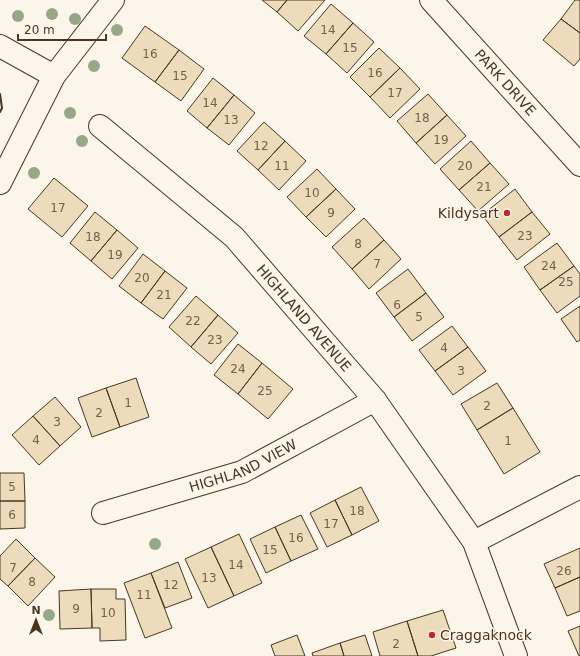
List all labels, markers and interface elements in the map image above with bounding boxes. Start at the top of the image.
scale bar [18,16,106,42]
text: 20 m [24,23,55,37]
house number: 14 [320,23,336,37]
house number: 15 [342,41,358,55]
street label: PARK DRIVE [471,46,539,119]
house number: 16 [142,47,158,61]
house number: 16 [367,66,383,80]
house number: 15 [172,69,188,83]
house number: 17 [387,86,403,100]
house number: 14 [202,96,218,110]
house number: 18 [414,111,430,125]
house number: 13 [223,113,239,127]
house number: 19 [433,133,449,147]
house number: 12 [253,139,269,153]
house number: 11 [274,159,290,173]
house number: 20 [457,159,473,173]
house number: 21 [476,180,492,194]
house number: 10 [304,186,320,200]
house number: 17 [50,201,66,215]
place label: Kildysart [438,205,500,221]
house number: 9 [327,206,335,220]
marker: Kildysart [502,208,512,218]
house number: 23 [517,229,533,243]
house number: 18 [85,230,101,244]
house number: 8 [354,237,362,251]
house number: 19 [107,248,123,262]
house number: 7 [373,257,381,271]
house number: 24 [541,259,557,273]
street label: HIGHLAND AVENUE [253,261,355,375]
house number: 20 [134,271,150,285]
house number: 25 [558,275,574,289]
house number: 21 [156,288,172,302]
house number: 6 [393,298,401,312]
house number: 5 [415,310,423,324]
house number: 22 [185,314,201,328]
house number: 23 [207,333,223,347]
house number: 4 [440,341,448,355]
house number: 24 [230,362,246,376]
house number: 3 [457,364,465,378]
house number: 25 [257,384,273,398]
house number: 1 [124,396,132,410]
house number: 2 [483,399,491,413]
house number: 2 [95,406,103,420]
house number: 3 [53,415,61,429]
house number: 4 [32,433,40,447]
house number: 1 [504,434,512,448]
street label: HIGHLAND VIEW [187,436,300,495]
house number: 5 [8,480,16,494]
house number: 18 [349,504,365,518]
house number: 6 [8,508,16,522]
house number: 17 [323,517,339,531]
house number: 16 [288,531,304,545]
house number: 15 [262,543,278,557]
house number: 14 [228,558,244,572]
house number: 7 [9,561,17,575]
house number: 26 [556,564,572,578]
house number: 13 [201,571,217,585]
house number: 8 [28,575,36,589]
house number: 12 [163,578,179,592]
house number: 11 [136,588,152,602]
north arrow [16,600,56,640]
house number: 9 [72,602,80,616]
text: N [31,604,41,617]
house number: 10 [100,606,116,620]
place label: Craggaknock [440,627,533,643]
marker: Craggaknock [427,630,437,640]
house number: 2 [392,637,400,651]

